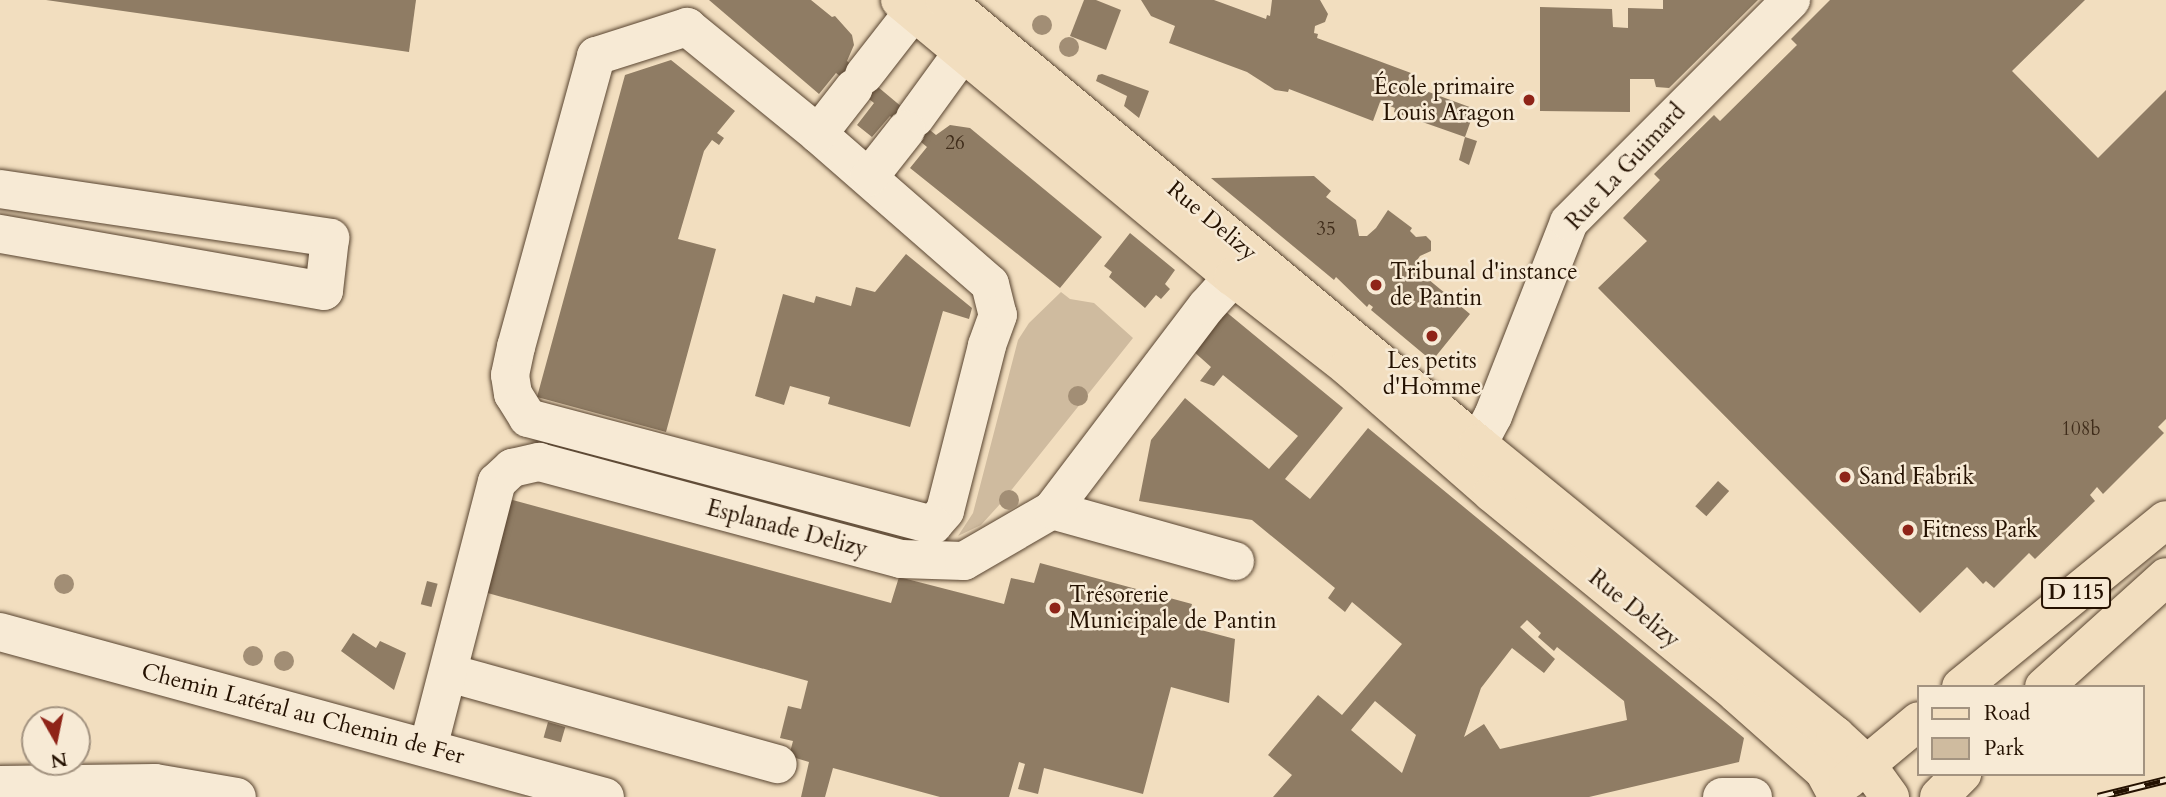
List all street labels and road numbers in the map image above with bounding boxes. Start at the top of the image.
street label: Rue La Guimard [1560,98,1692,236]
street label: Rue Delizy [1161,175,1263,267]
street label: Esplanade Delizy [703,494,871,564]
street label: Rue Delizy [1583,564,1685,654]
road number: D 115 [2041,576,2111,610]
street label: Chemin Latéral au Chemin de Fer [139,658,467,770]

